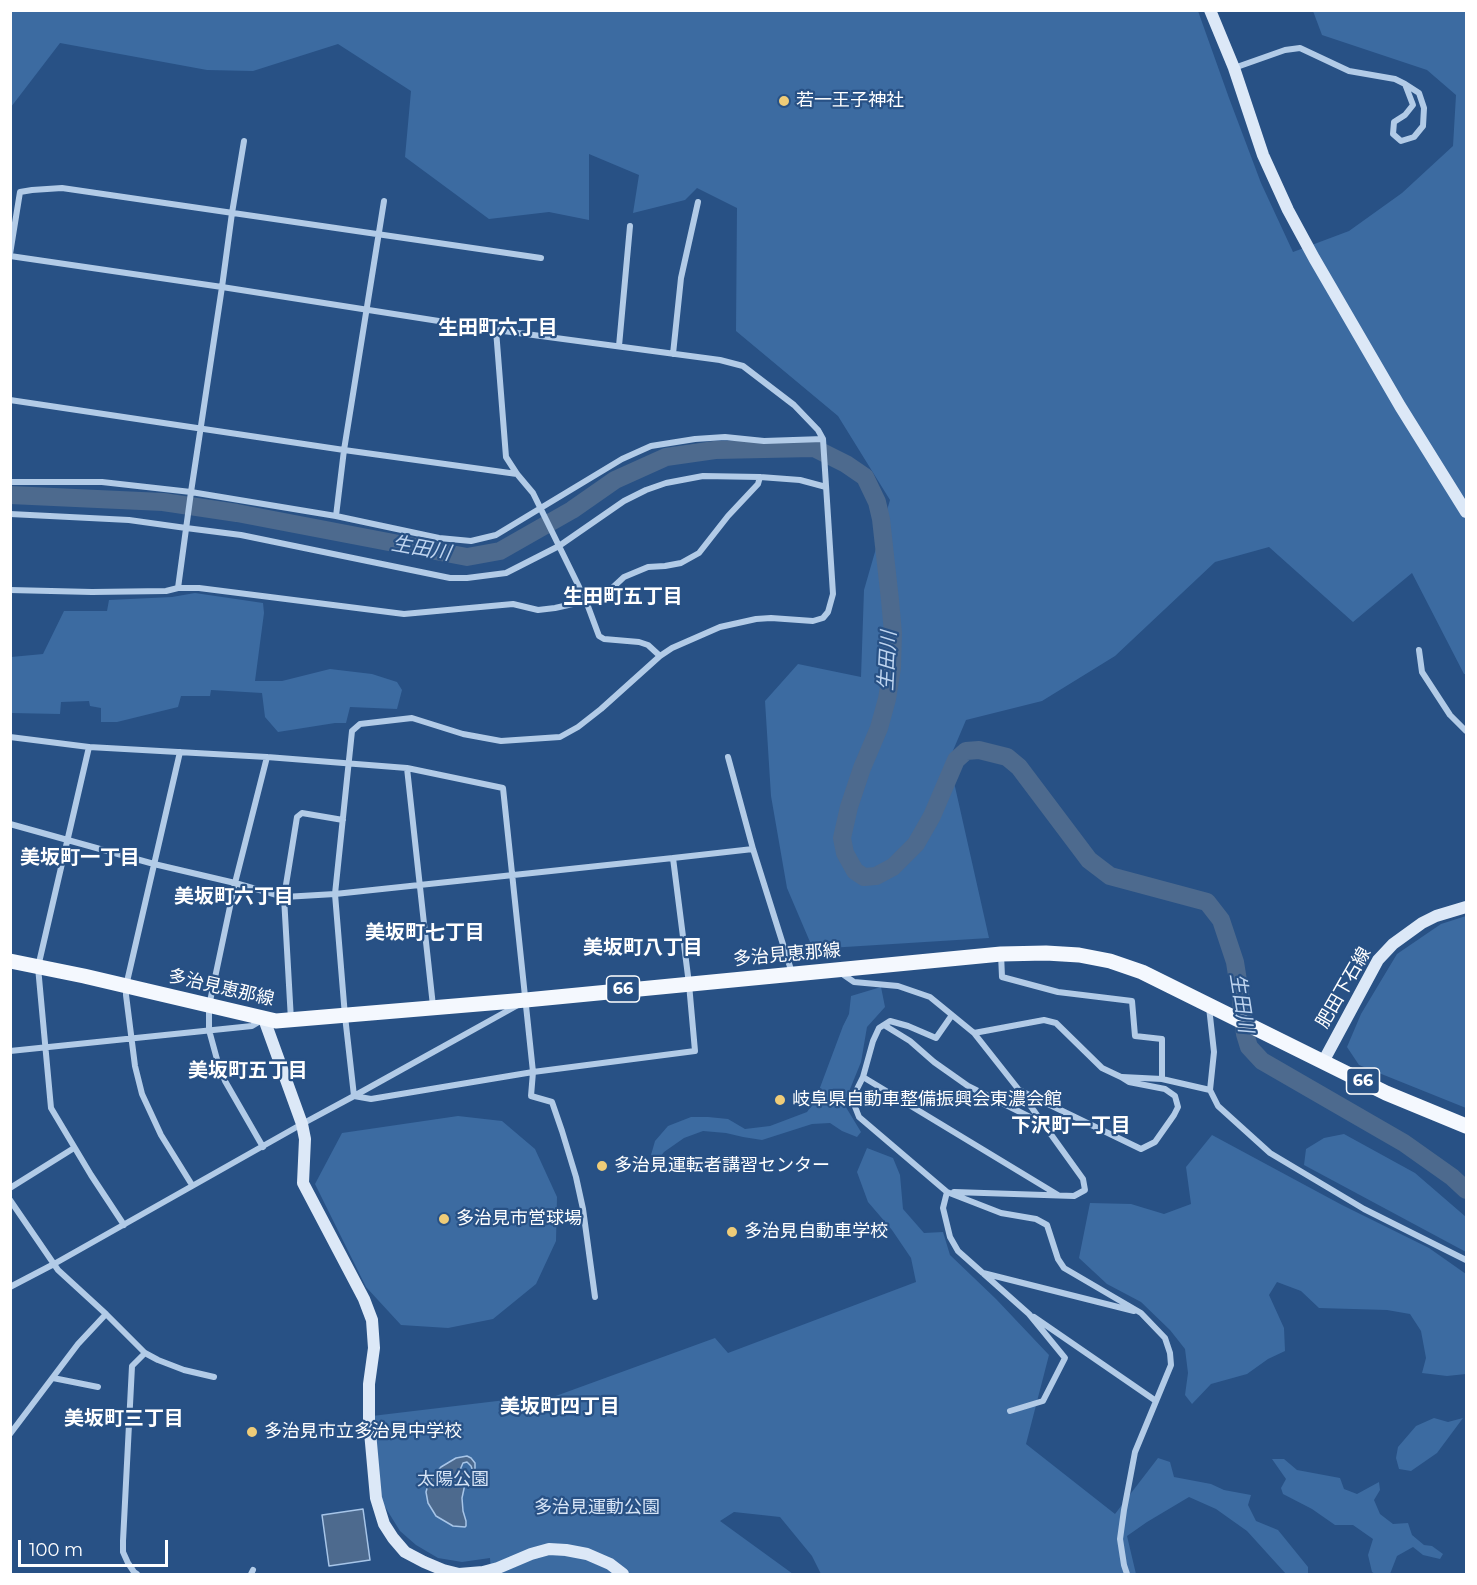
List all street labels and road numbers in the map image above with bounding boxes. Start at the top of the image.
street label: 多治見恵那線 [732,940,842,970]
street label: 肥田下石線 [1312,944,1376,1032]
street label: 多治見恵那線 [166,965,276,1011]
road number: 66 [606,976,640,1002]
road number: 66 [1346,1068,1380,1094]

